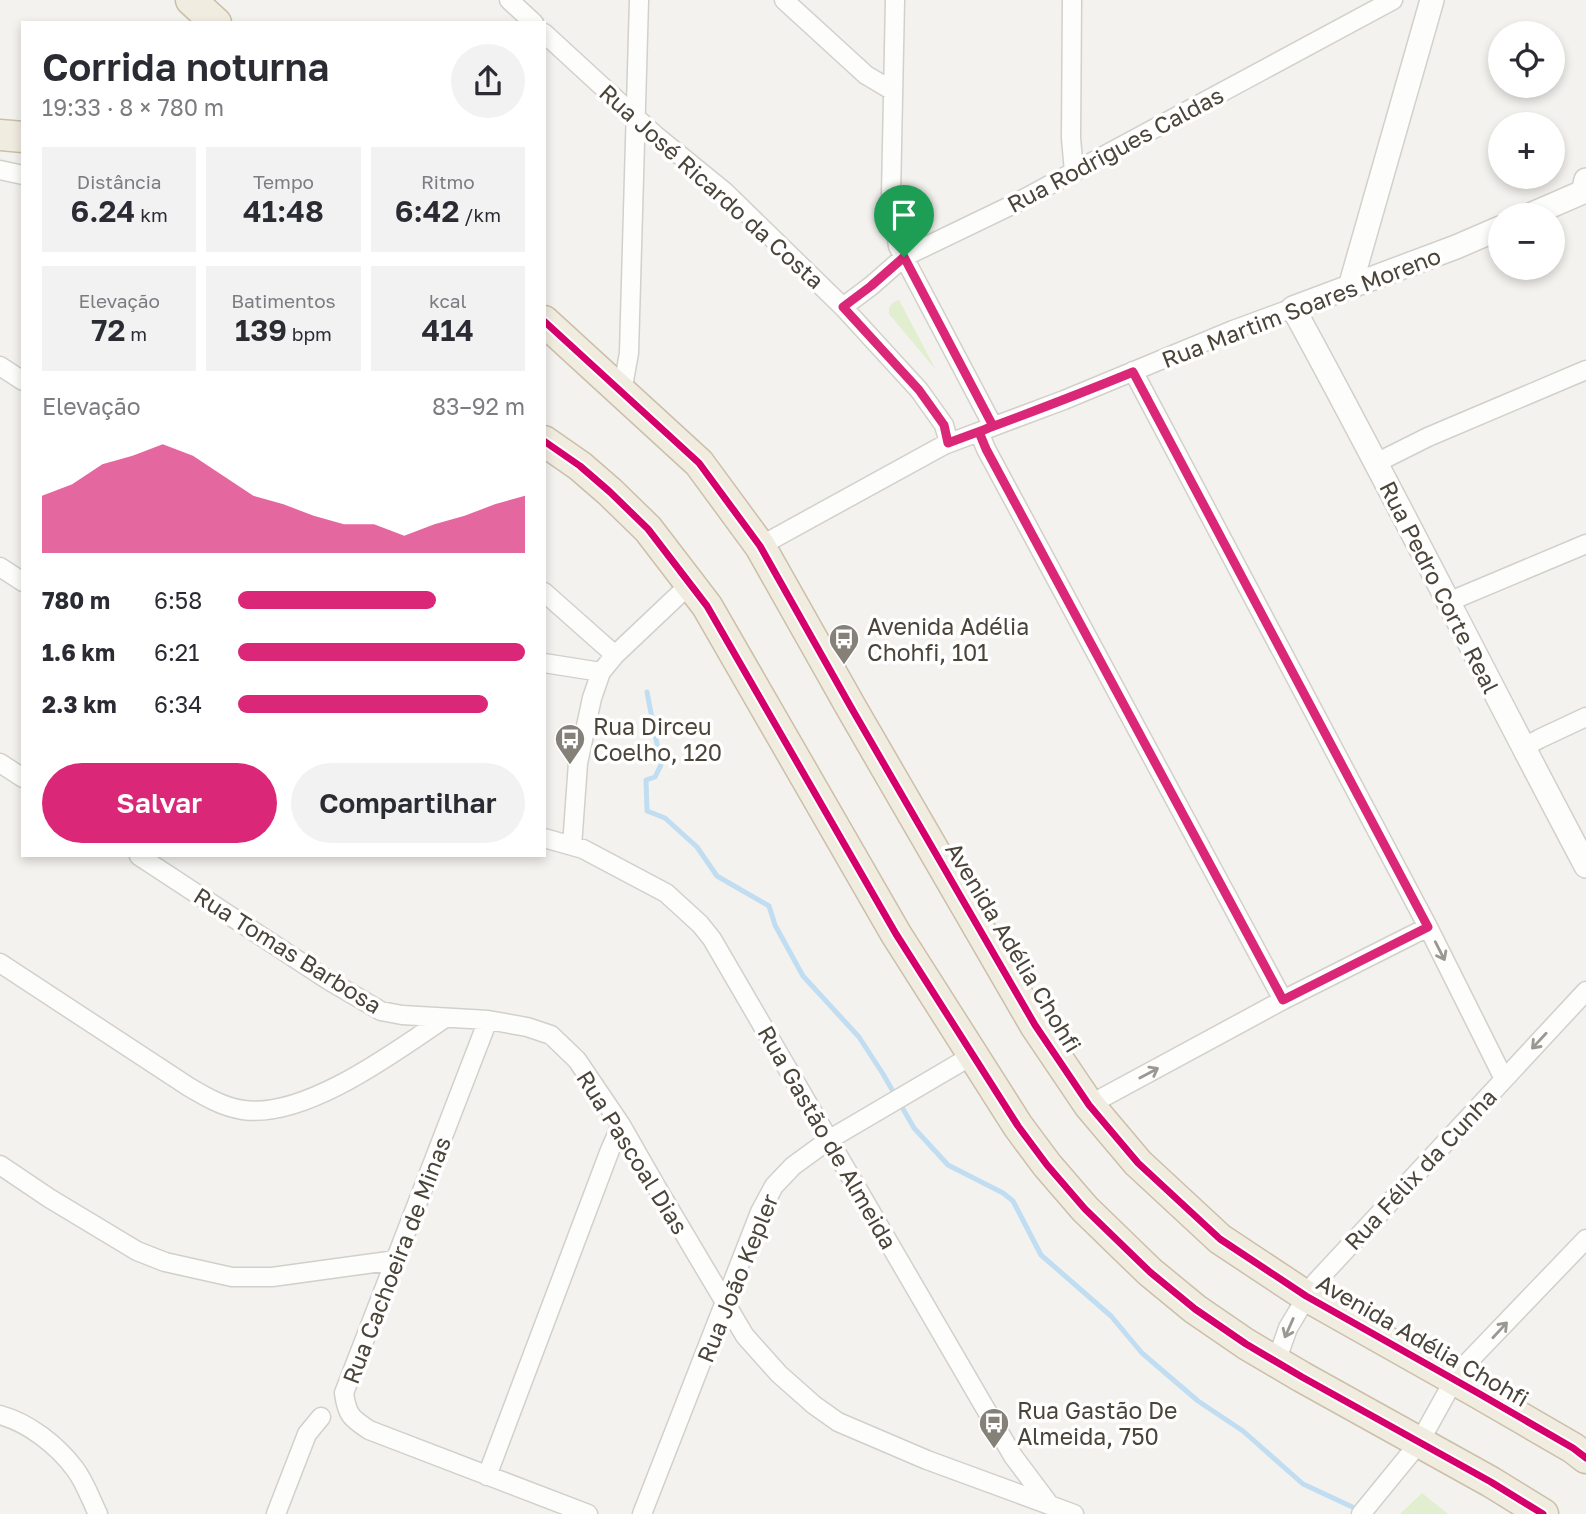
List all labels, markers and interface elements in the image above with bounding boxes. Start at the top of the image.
map controls [1488,21,1565,280]
button: locate [1488,21,1565,98]
text: Corrida noturna [42,44,329,89]
button: share [451,44,525,118]
street label: Rua José Ricardo da Costa [594,78,830,294]
street label: Rua Rodrigues Caldas [1002,80,1228,218]
text: 19:33 · 8 × 780 m [42,93,224,121]
button: + [1488,112,1565,189]
text: Distância [77,170,162,193]
text: Tempo [253,170,314,193]
text: Ritmo [421,170,475,193]
pin [874,185,934,257]
text: 6.24 [71,193,135,229]
text: 41:48 [243,193,324,229]
text: 6:42 [395,193,460,229]
icon: arrive [885,196,923,234]
text: km [135,203,168,226]
text: /km [460,203,501,226]
button: − [1488,203,1565,280]
street label: Rua Martim Soares Moreno [1158,241,1444,373]
text: Elevação [78,289,160,312]
text: Batimentos [231,289,336,312]
text: kcal [429,289,467,312]
text: 72 [91,312,125,348]
text: 139 [235,312,287,348]
text: 414 [421,312,474,348]
text: m [125,322,147,345]
text: bpm [287,322,332,345]
text: Elevação [42,392,141,420]
text: 83–92 m [432,392,525,420]
street label: Rua Pedro Corte Real [1374,476,1506,698]
text: 780 m [42,586,110,614]
text: 6:58 [154,586,202,614]
place label: Avenida Adélia Chohfi, 101 [867,612,1029,666]
bus stop icon: Avenida Adélia Chohfi, 101 [827,622,861,666]
text: 1.6 km [42,638,115,666]
text: 6:21 [154,638,199,666]
text: 2.3 km [42,690,117,718]
text: 6:34 [154,690,202,718]
place label: Rua Dirceu Coelho, 120 [593,712,722,766]
bus stop icon: Rua Dirceu Coelho, 120 [553,722,587,766]
button: Salvar [42,763,277,843]
button: Compartilhar [291,763,525,843]
street label: Avenida Adélia Chohfi [940,837,1088,1057]
street label: Rua Tomas Barbosa [189,881,387,1019]
one-way arrow [1434,940,1448,961]
street label: Rua Gastão de Almeida [752,1020,904,1254]
one-way arrow [1531,1032,1548,1049]
street label: Rua Pascoal Dias [571,1065,695,1239]
one-way arrow [1138,1066,1159,1079]
street label: Rua Félix da Cunha [1338,1083,1502,1255]
street label: Rua Cachoeira de Minas [336,1132,456,1388]
street label: Rua João Kepler [690,1190,784,1366]
street label: Avenida Adélia Chohfi [1312,1268,1534,1412]
one-way arrow [1282,1317,1295,1338]
one-way arrow [1491,1321,1508,1338]
place label: Rua Gastão De Almeida, 750 [1017,1396,1177,1450]
bus stop icon: Rua Gastão De Almeida, 750 [977,1406,1011,1450]

